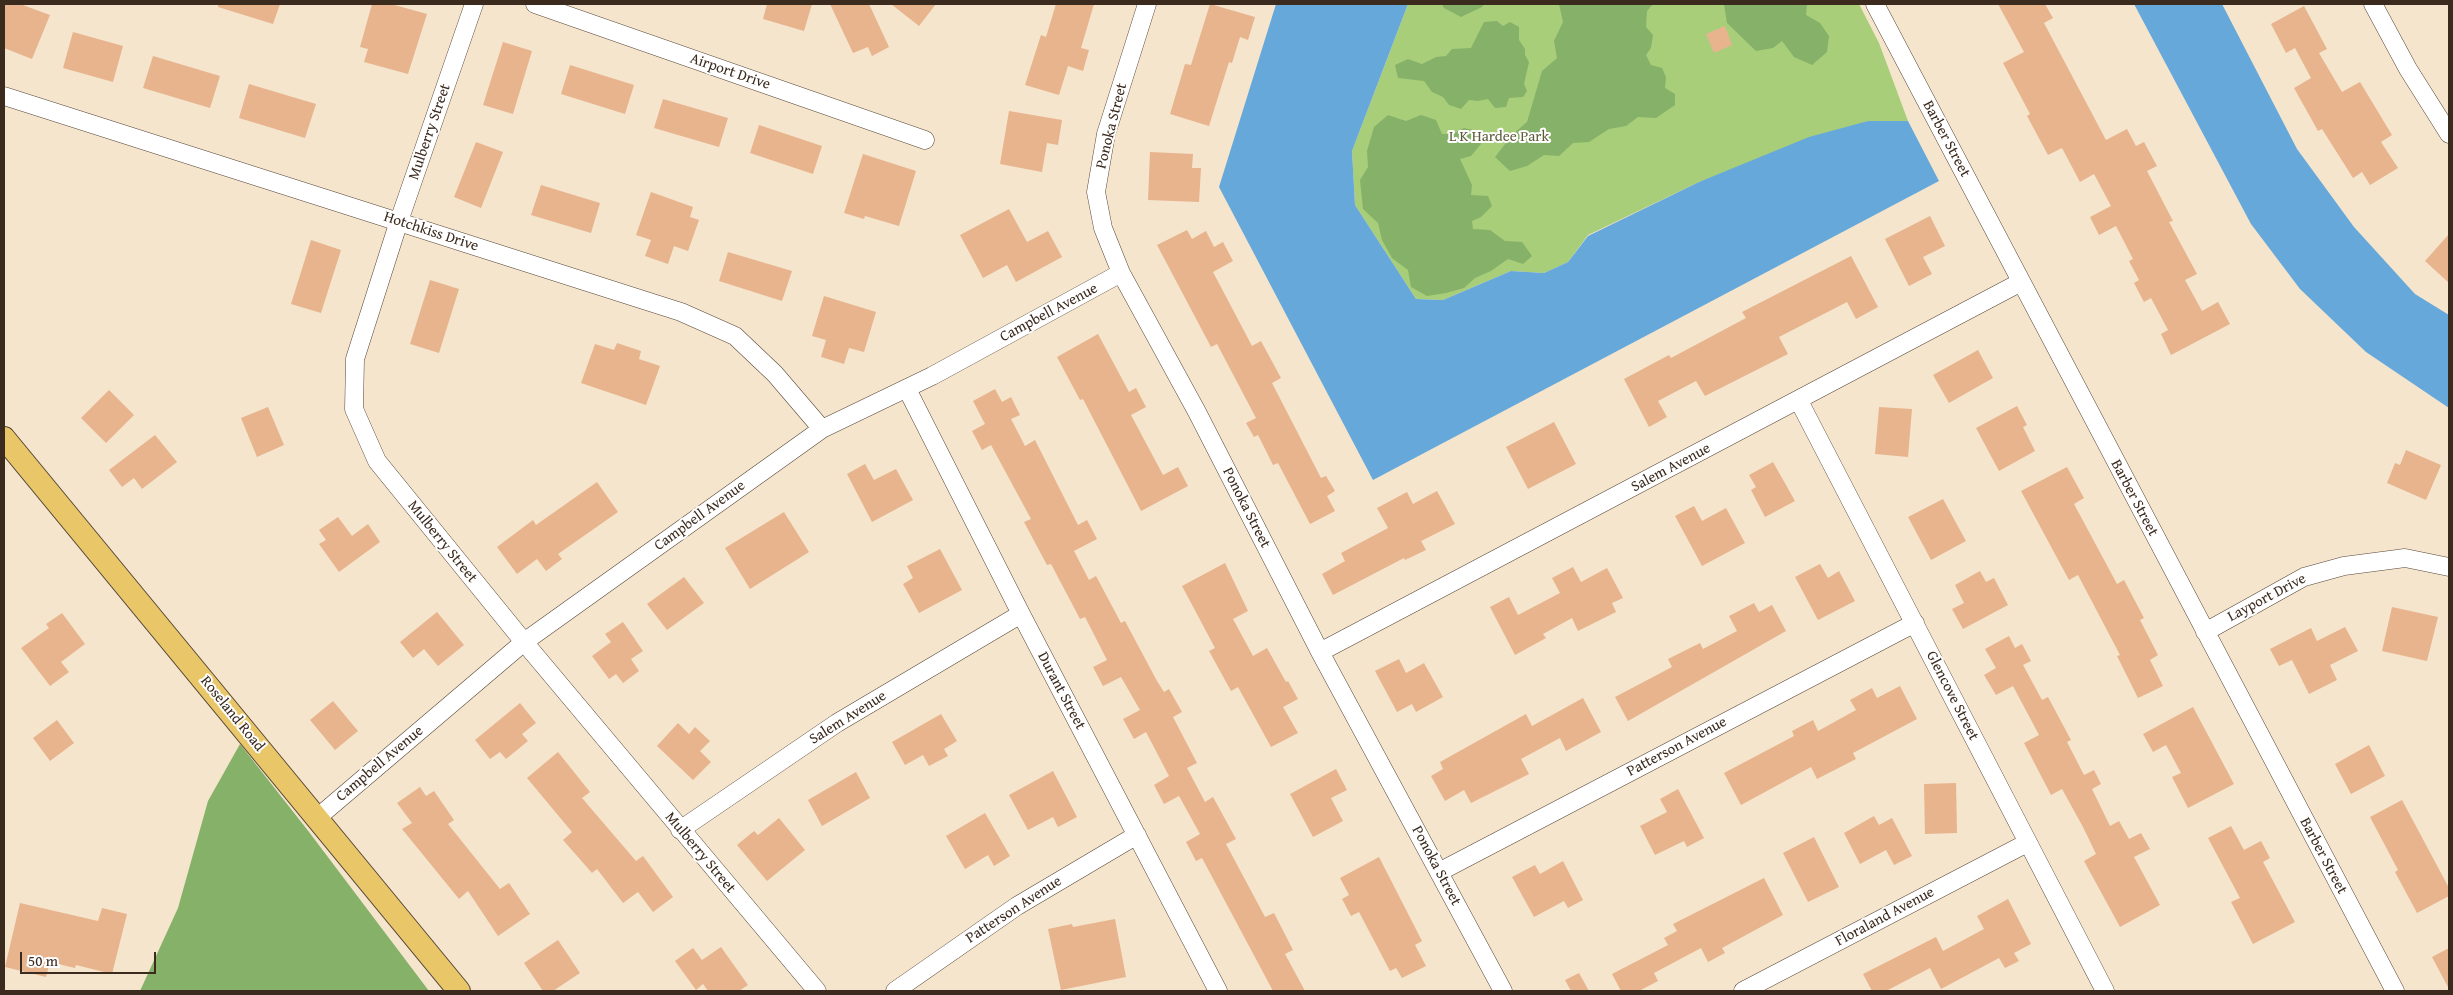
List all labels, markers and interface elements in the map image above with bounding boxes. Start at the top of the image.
street label: Airport Drive [688,50,772,94]
street label: Ponoka Street [1093,81,1131,171]
street label: Mulberry Street [405,82,455,182]
street label: Barber Street [1918,98,1974,180]
park label: L K Hardee Park [1449,128,1549,146]
street label: Hotchkiss Drive [381,208,481,256]
street label: Campbell Avenue [997,280,1101,346]
street label: Salem Avenue [1628,440,1714,496]
street label: Barber Street [2106,457,2162,539]
street label: Ponoka Street [1218,465,1274,551]
street label: Campbell Avenue [651,477,749,555]
street label: Mulberry Street [403,497,481,587]
street label: Layport Drive [2225,570,2309,626]
street label: Glencove Street [1922,648,1982,744]
street label: Durant Street [1033,649,1089,733]
street label: Roseland Road [196,673,268,755]
street label: Salem Avenue [806,687,890,749]
street label: Patterson Avenue [1624,713,1730,781]
street label: Campbell Avenue [333,722,427,806]
street label: Mulberry Street [661,809,739,897]
street label: Barber Street [2295,815,2351,897]
street label: Ponoka Street [1407,823,1465,909]
street label: Patterson Avenue [963,872,1065,948]
street label: Floraland Avenue [1832,883,1938,951]
scale bar [22,942,159,974]
text: 50 m [28,950,58,971]

